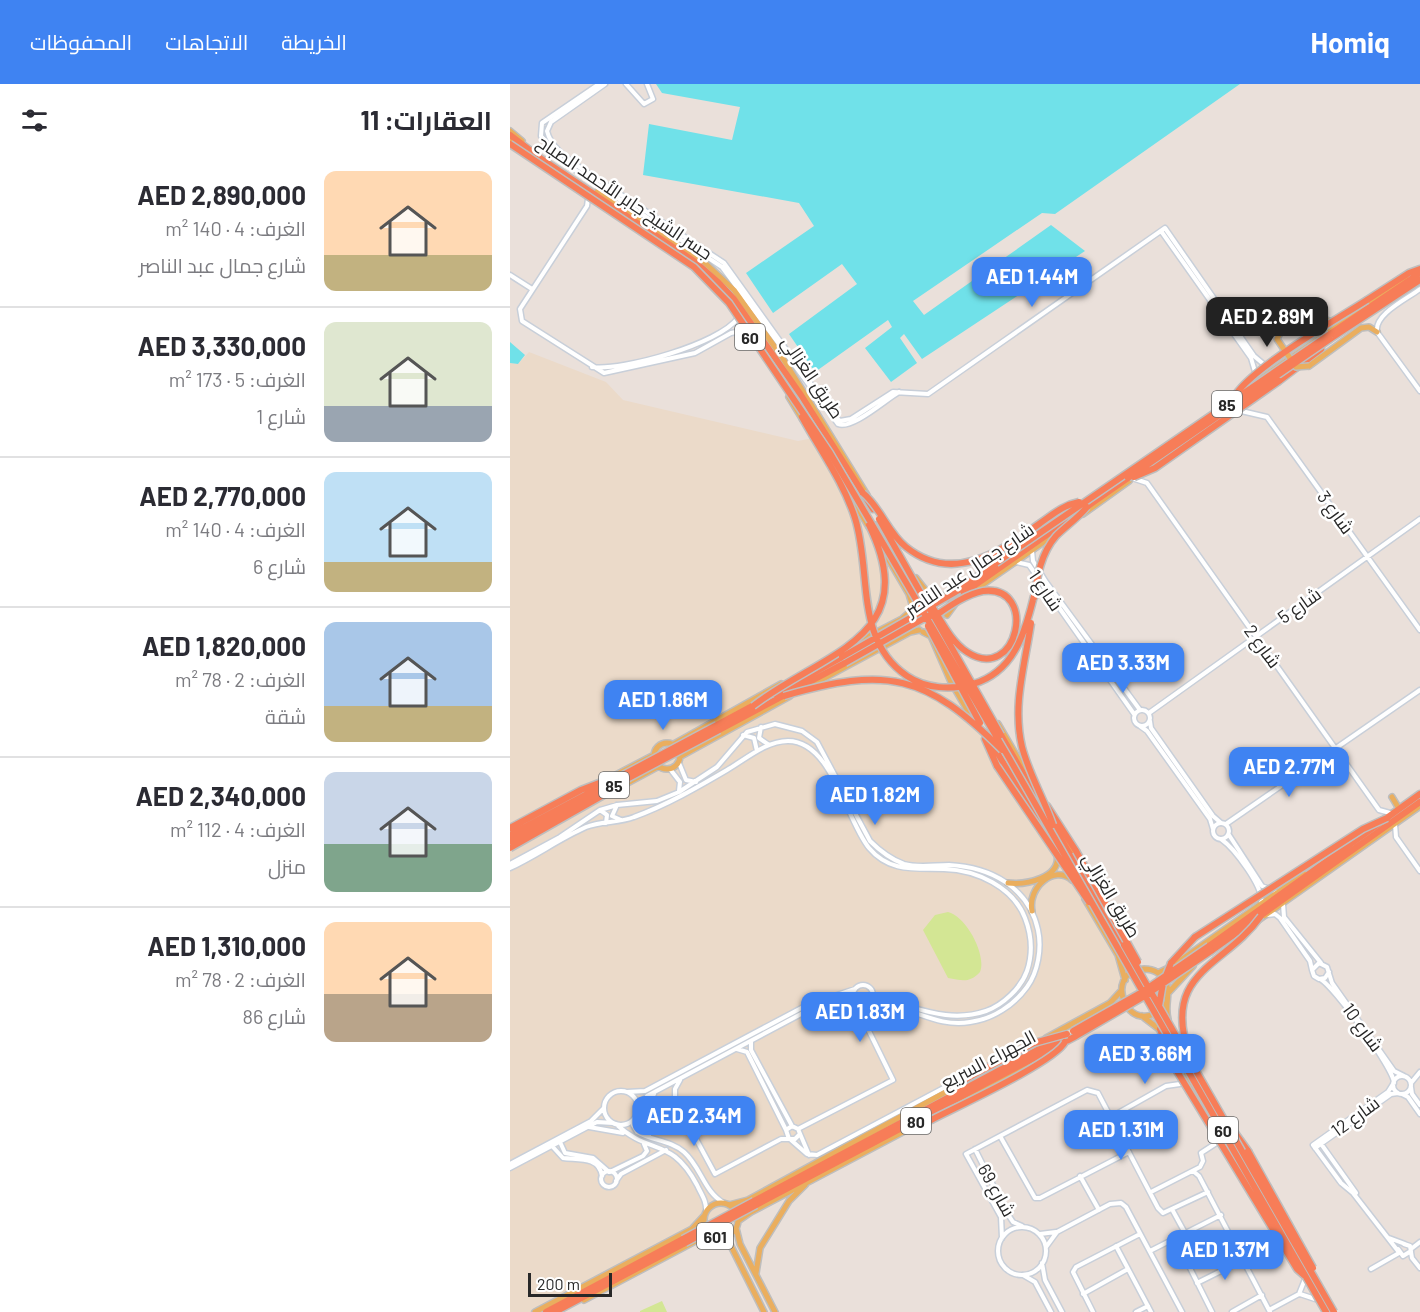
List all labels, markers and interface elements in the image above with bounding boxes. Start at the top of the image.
text: Homiq [1310,25,1390,59]
text: المحفوظات [30,29,132,54]
text: الاتجاهات [165,29,248,54]
text: الخريطة [281,29,347,54]
icon: filters [18,104,51,137]
text: العقارات: 11 [361,104,492,135]
street label: جسر الشيخ جابر الأحمد الصباح [532,130,717,266]
text: AED 2,890,000 [137,179,306,210]
icon: home [372,195,444,267]
text: الغرف: 4 · 140 m² [165,216,306,240]
text: شارع جمال عبد الناصر [139,253,306,277]
pin: AED 1.44M [963,257,1101,308]
text: AED 1.44M [986,264,1078,288]
pin: AED 2.89M [1198,297,1336,348]
text: AED 2.89M [1220,304,1314,328]
road number: 60 [735,324,765,350]
text: AED 3,330,000 [138,330,306,361]
street label: طريق الغزالي [774,332,849,425]
icon: home [372,346,444,418]
text: الغرف: 5 · 173 m² [169,367,306,391]
road number: 85 [1212,391,1242,417]
text: شارع 1 [256,404,306,428]
text: AED 2,770,000 [139,480,306,511]
street label: شارع 3 [1311,486,1359,539]
icon: home [372,496,444,568]
text: الغرف: 4 · 140 m² [165,517,306,541]
street label: شارع جمال عبد الناصر [900,518,1039,622]
text: شارع 6 [253,554,306,578]
street label: شارع 1 [1023,565,1068,616]
street label: شارع 5 [1273,582,1326,629]
street label: شارع 2 [1238,620,1286,673]
text: AED 1,820,000 [142,630,306,661]
pin: AED 3.33M [1054,643,1192,694]
icon: home [372,646,444,718]
text: AED 3.33M [1076,650,1170,674]
text: الغرف: 2 · 78 m² [175,667,306,691]
pin: AED 1.86M [594,680,732,731]
text: AED 1.86M [618,687,708,711]
text: شقة [265,704,306,728]
pin: AED 2.77M [1220,747,1358,798]
text: AED 2.77M [1243,754,1335,778]
road number: 85 [599,772,629,798]
pin: AED 1.82M [806,775,944,826]
text: AED 2,340,000 [135,780,306,811]
text: AED 1.82M [830,782,920,806]
icon: home [372,796,444,868]
text: الغرف: 4 · 112 m² [170,817,306,841]
street label: طريق الغزالي [1075,849,1146,943]
text: منزل [268,854,306,878]
text: AED 1,310,000 [147,930,306,961]
icon: home [372,946,444,1018]
text: الغرف: 2 · 78 m² [175,967,306,991]
pin: AED 1.83M [791,992,929,1043]
street label: شارع 10 [1336,998,1388,1057]
text: AED 1.83M [815,999,905,1023]
text: شارع 86 [243,1004,306,1028]
street label: الجهراء السريع [937,1025,1040,1095]
pin: AED 3.66M [1076,1034,1214,1085]
text: AED 3.66M [1098,1041,1192,1065]
street label: شارع 12 [1327,1091,1385,1143]
pin: AED 2.34M [625,1096,763,1147]
text: AED 2.34M [646,1103,742,1127]
road number: 80 [901,1108,931,1134]
pin: AED 1.31M [1052,1110,1190,1161]
text: AED 1.31M [1078,1117,1164,1141]
road number: 60 [1208,1117,1238,1143]
street label: شارع 69 [972,1160,1020,1221]
road number: 601 [697,1223,733,1249]
pin: AED 1.37M [1156,1230,1294,1281]
text: AED 1.37M [1181,1237,1269,1261]
scale bar [528,1270,612,1298]
text: 200 m [537,1274,580,1293]

